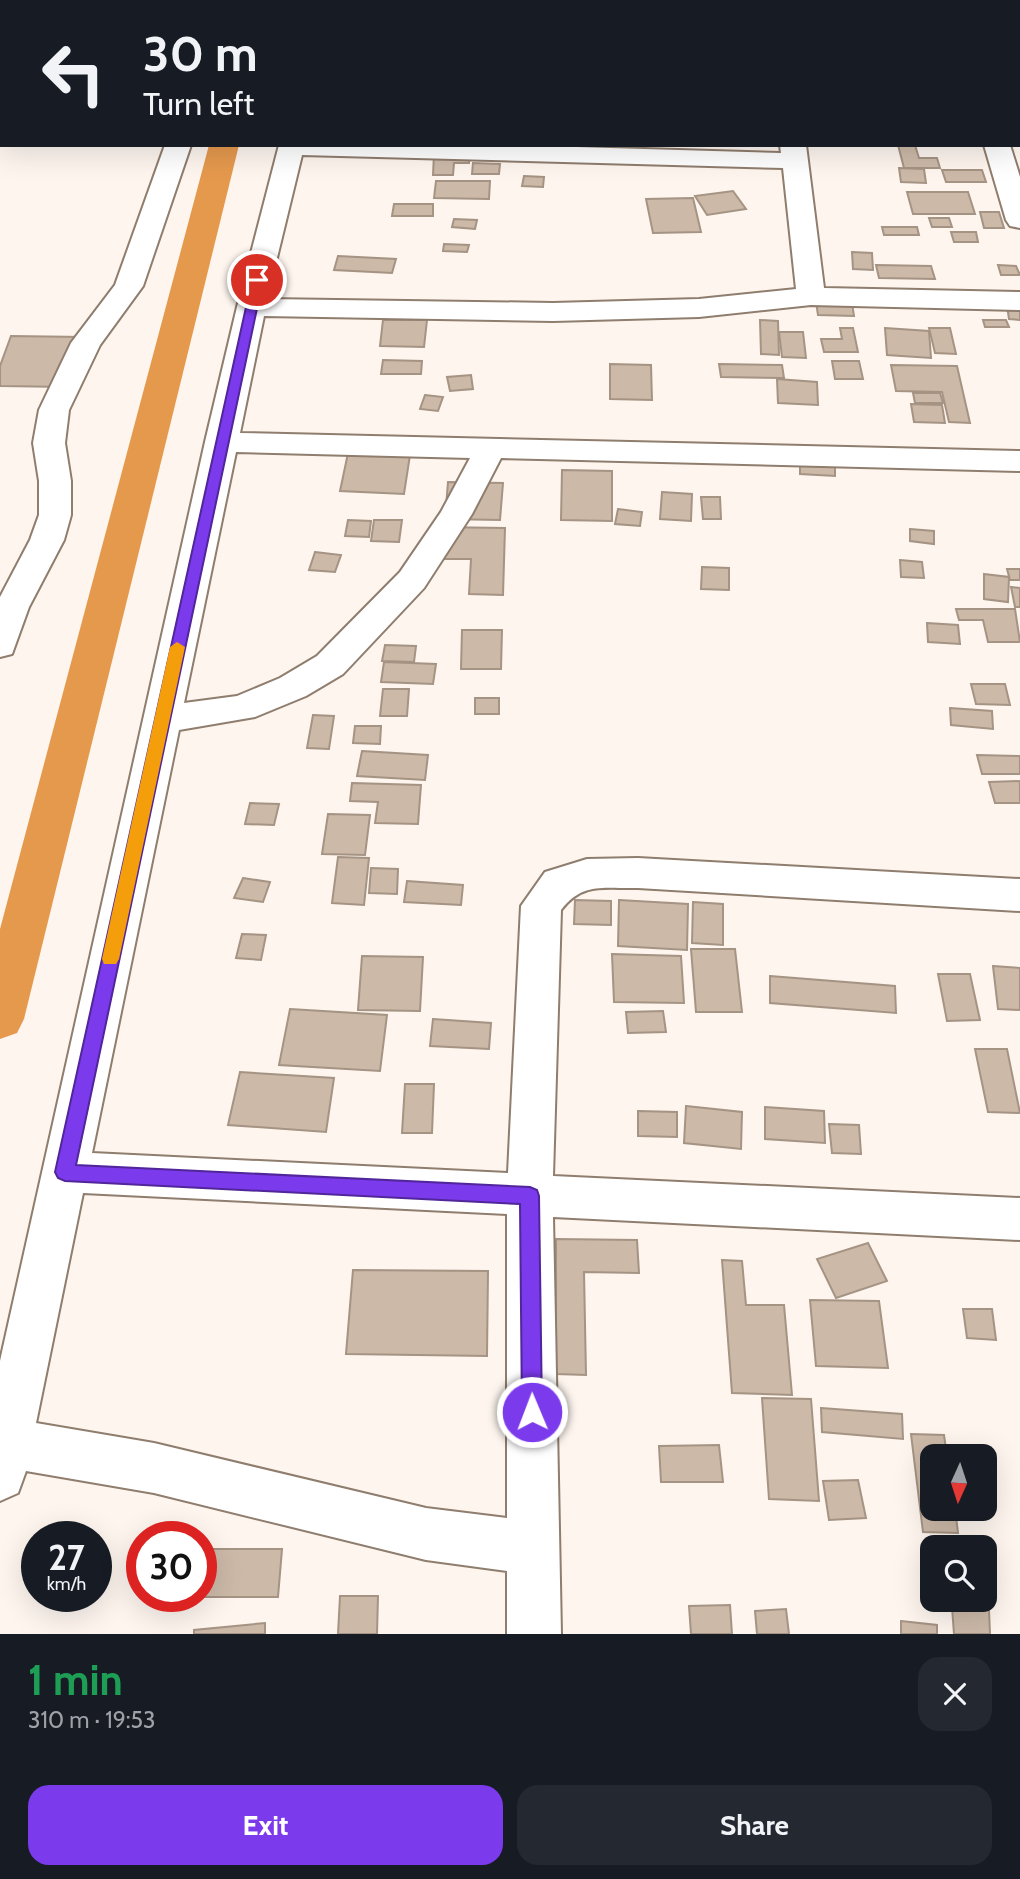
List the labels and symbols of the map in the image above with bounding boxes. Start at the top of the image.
pin [227,250,287,310]
position arrow [495,1375,569,1449]
north arrow [920,1444,998,1521]
speed limit sign: 30 [126,1521,217,1612]

